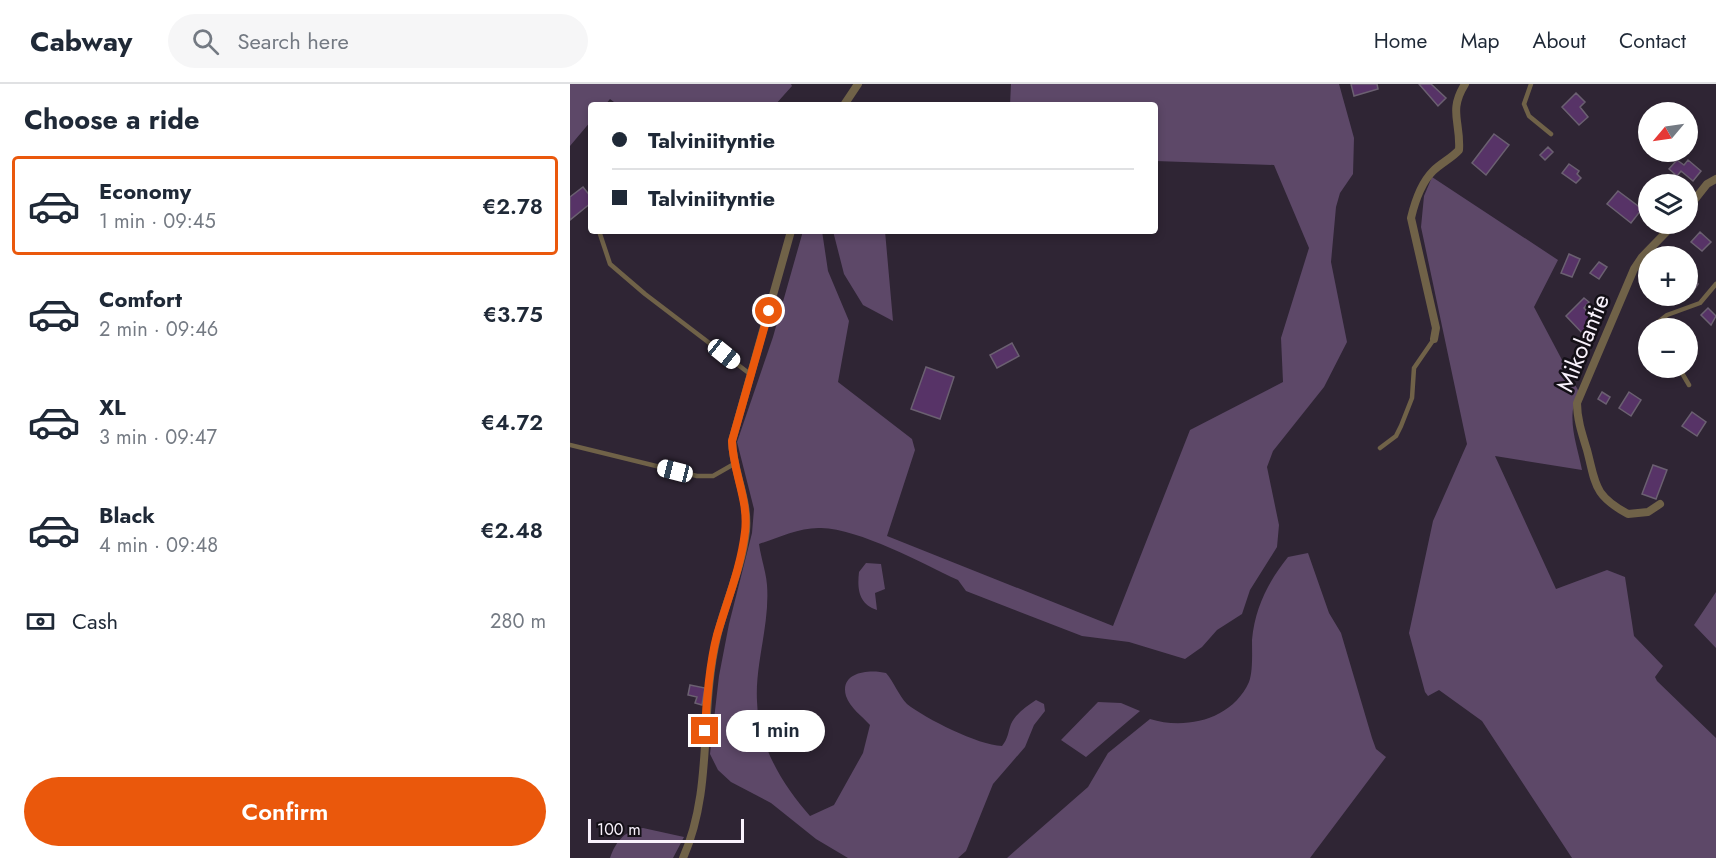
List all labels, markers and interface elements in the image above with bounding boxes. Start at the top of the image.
search box [168,14,588,68]
text: Cabway [30,21,132,62]
icon: search [189,25,222,58]
text: Search here [237,25,349,57]
text: Home [1374,26,1427,56]
text: Map [1460,26,1500,56]
text: About [1533,26,1586,56]
text: Contact [1619,26,1686,56]
text: Choose a ride [24,100,199,139]
north arrow [1638,102,1698,162]
map controls [1638,102,1698,378]
text: Talviniityntie [648,124,775,156]
button: layers [1638,174,1698,234]
text: Economy [99,175,191,207]
icon: car [27,179,81,233]
text: Talviniityntie [648,182,775,214]
text: €2.78 [482,190,543,222]
text: 1 min · 09:45 [99,207,216,236]
button: + [1638,246,1698,306]
text: Comfort [99,283,182,315]
icon: car [27,287,81,341]
street label: Mikolantie [1547,288,1618,397]
route start [755,297,782,324]
text: €3.75 [483,298,543,330]
text: 2 min · 09:46 [99,315,218,344]
button: − [1638,318,1698,378]
car [704,336,744,372]
text: XL [99,391,126,423]
icon: car [27,395,81,449]
text: €4.72 [481,406,543,438]
text: 3 min · 09:47 [99,423,217,452]
car [655,458,695,484]
text: Black [99,499,155,531]
icon: car [27,503,81,557]
text: €2.48 [481,514,543,546]
text: 4 min · 09:48 [99,531,218,560]
icon: cash [24,605,57,638]
text: Cash [72,605,118,637]
text: 280 m [490,607,546,636]
callout: 1 min [726,710,825,752]
text: 1 min [751,716,800,745]
route end [691,717,718,744]
button: Confirm [24,777,546,846]
scale bar [588,816,744,844]
text: 100 m [597,818,641,841]

